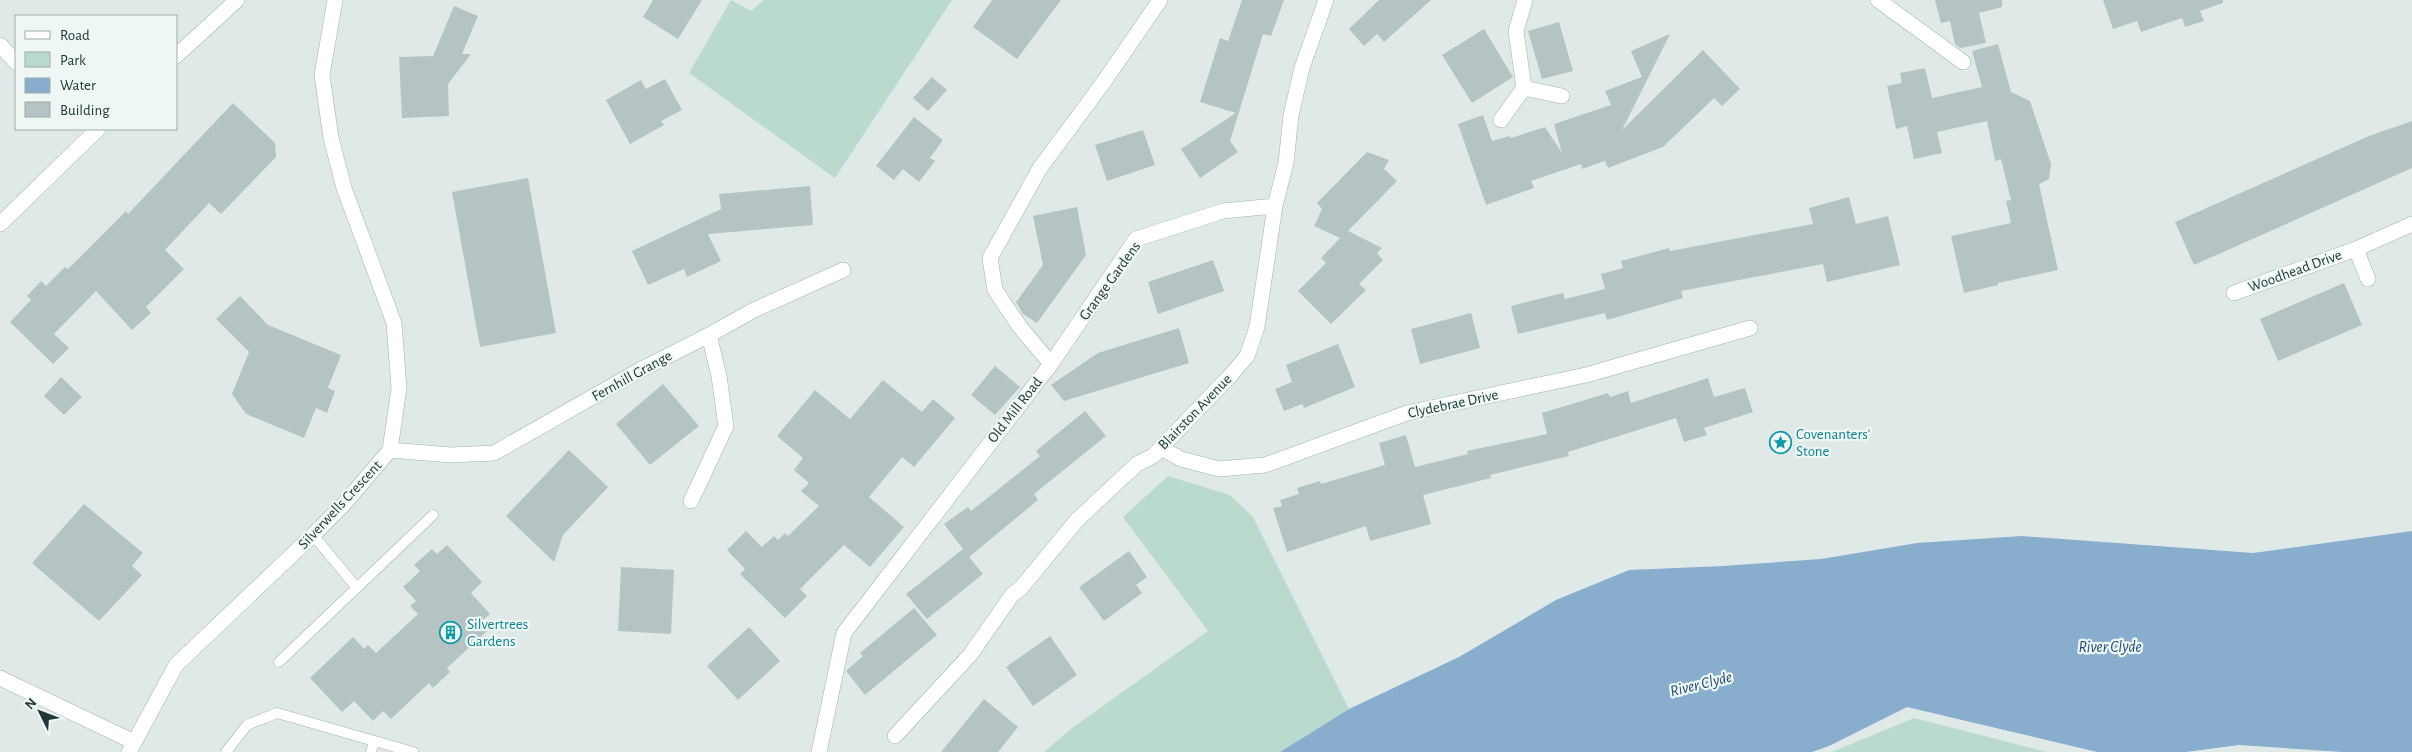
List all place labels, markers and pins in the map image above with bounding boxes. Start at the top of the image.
place label: Covenanters' Stone [1796,427,1870,459]
place icon: Covenanters' Stone [1768,431,1792,455]
place label: Silvertrees Gardens [467,617,528,649]
building icon: Silvertrees Gardens [439,621,463,645]

